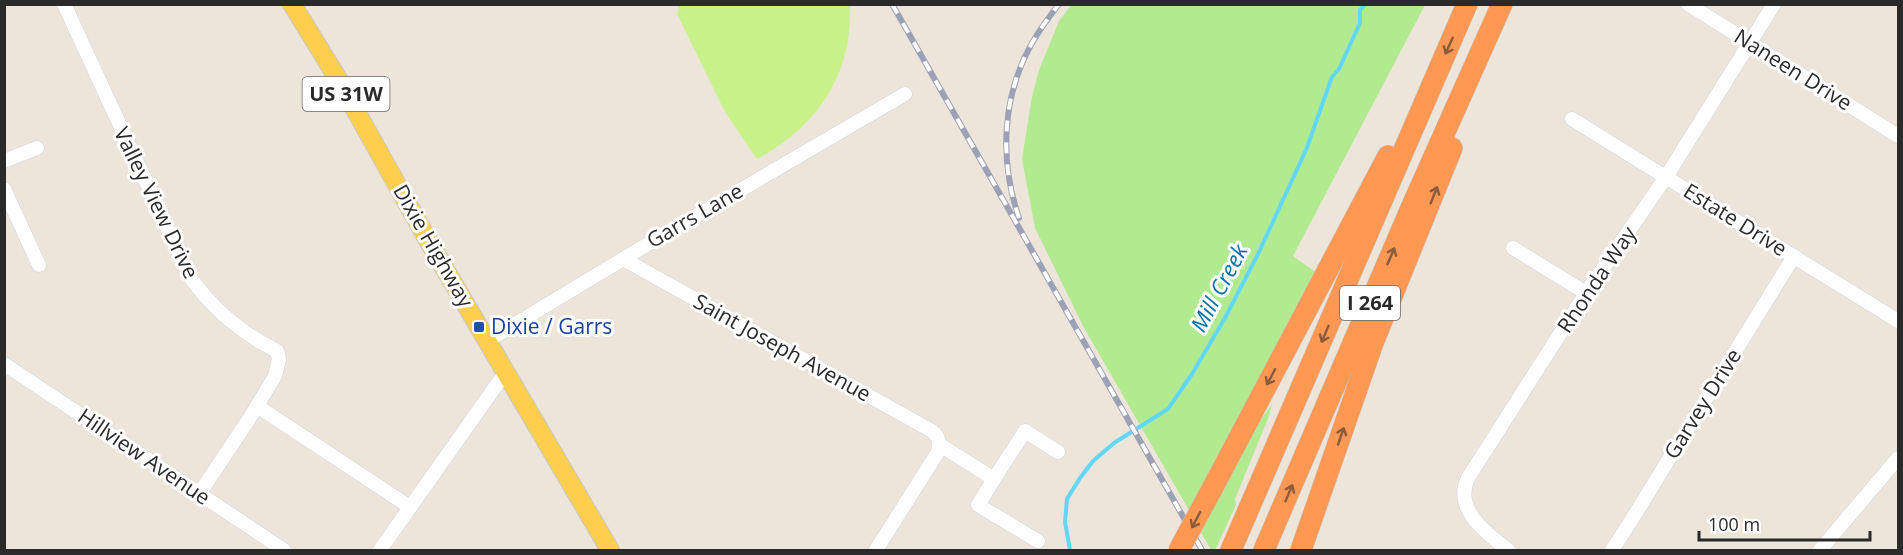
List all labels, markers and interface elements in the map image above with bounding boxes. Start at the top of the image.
street label: Naneen Drive [1729,22,1858,116]
one-way arrow [1443,36,1454,54]
road number: US 31W [302,77,389,111]
street label: Valley View Drive [108,122,206,283]
street label: Garrs Lane [641,176,748,254]
street label: Estate Drive [1679,176,1793,262]
street label: Dixie Highway [387,179,481,313]
one-way arrow [1429,187,1440,205]
street label: Rhonda Way [1550,220,1642,338]
water label: Mill Creek [1183,237,1254,337]
one-way arrow [1386,247,1397,265]
road number: I 264 [1340,286,1400,320]
street label: Saint Joseph Avenue [689,287,876,408]
place label: Dixie / Garrs [491,312,612,340]
marker: Dixie / Garrs [472,320,486,334]
one-way arrow [1319,324,1330,342]
street label: Garvey Drive [1657,343,1747,464]
one-way arrow [1265,368,1277,385]
street label: Hillview Avenue [73,402,216,511]
one-way arrow [1336,427,1347,446]
one-way arrow [1284,484,1295,502]
scale bar [1699,504,1870,542]
one-way arrow [1190,511,1202,528]
text: 100 m [1708,512,1760,536]

